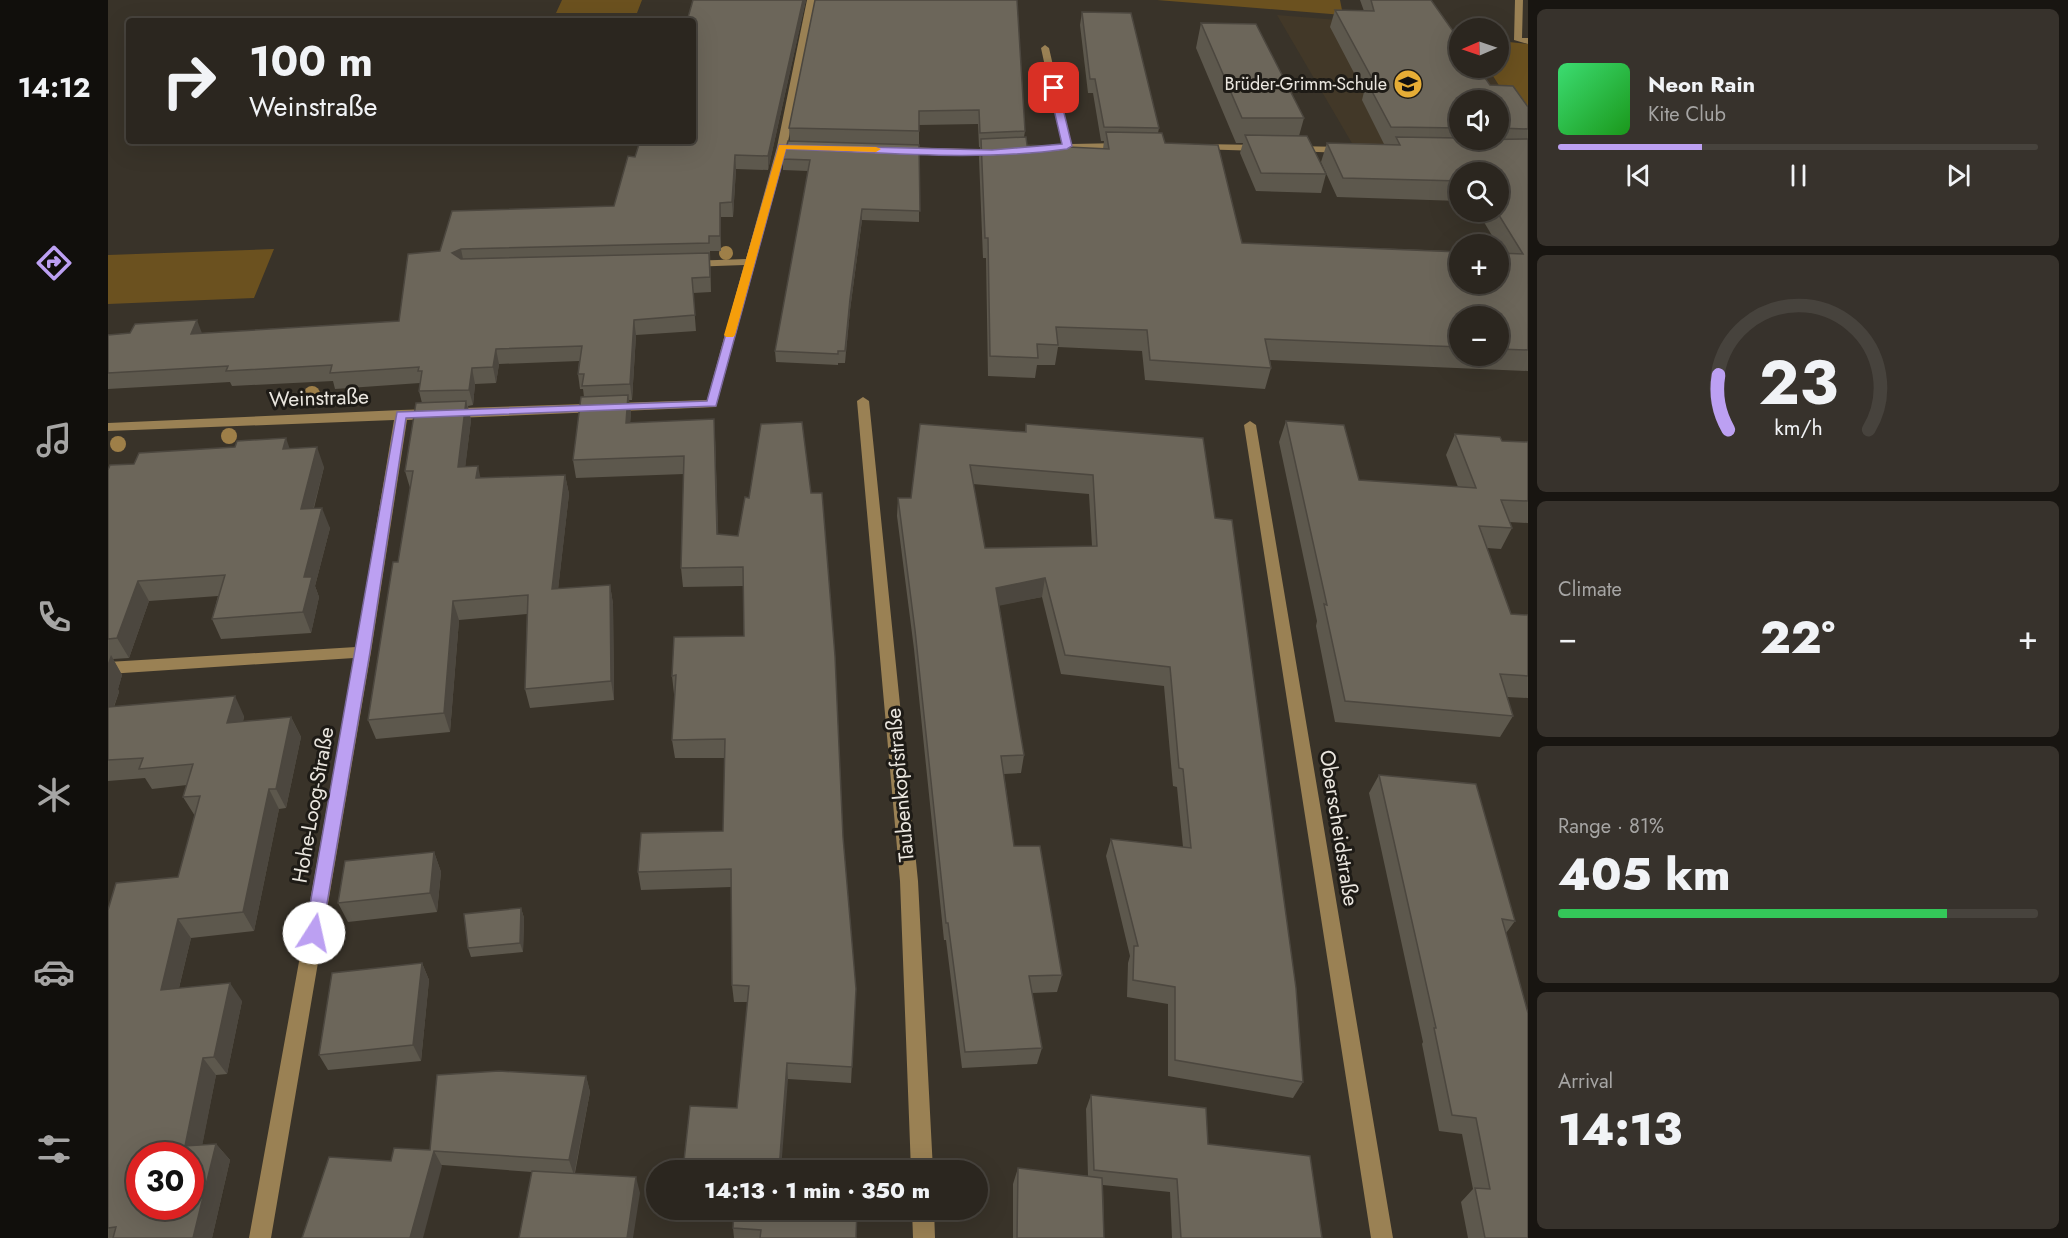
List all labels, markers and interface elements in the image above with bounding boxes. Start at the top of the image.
north arrow [1449,18,1509,78]
map controls [1449,18,1509,366]
text: 100 m [249,31,373,92]
icon: right [150,42,228,120]
pin [1028,62,1079,113]
text: 14:12 [18,68,90,107]
school or university icon: Brüder-Grimm-Schule [1392,68,1424,100]
text: Neon Rain [1648,68,1755,100]
icon: arrive [1037,71,1070,104]
place label: Brüder-Grimm-Schule [1224,71,1387,97]
text: Weinstraße [249,87,377,126]
button: sound [1449,90,1509,150]
text: Kite Club [1648,100,1726,129]
icon: previous [1622,159,1655,192]
icon: pause [1782,159,1815,192]
icon: next [1942,159,1975,192]
button: search [1449,162,1509,222]
button: + [1449,234,1509,294]
icon: directions [33,242,75,284]
button: − [1449,306,1509,366]
text: 23 [1758,337,1838,427]
street label: Weinstraße [269,381,370,415]
text: km/h [1774,413,1822,444]
icon: music [33,419,75,461]
text: Climate [1558,575,1622,604]
icon: phone [33,596,75,638]
text: 22° [1760,605,1835,670]
text: − [1558,614,1577,661]
text: + [2018,614,2038,661]
street label: Taubenkopfstraße [878,707,922,863]
street label: Hohe-Loog-Straße [285,724,342,885]
street label: Oberscheidstraße [1312,748,1366,908]
icon: climate [33,774,75,816]
text: Range · 81% [1558,812,1664,841]
text: 405 km [1558,842,1730,907]
position arrow [282,901,346,965]
icon: car [33,951,75,993]
text: Arrival [1558,1067,1613,1096]
text: 14:13 [1558,1097,1682,1162]
icon: filters [33,1128,75,1170]
speed limit sign: 30 [126,1142,204,1220]
text: 14:13 · 1 min · 350 m [704,1174,930,1206]

